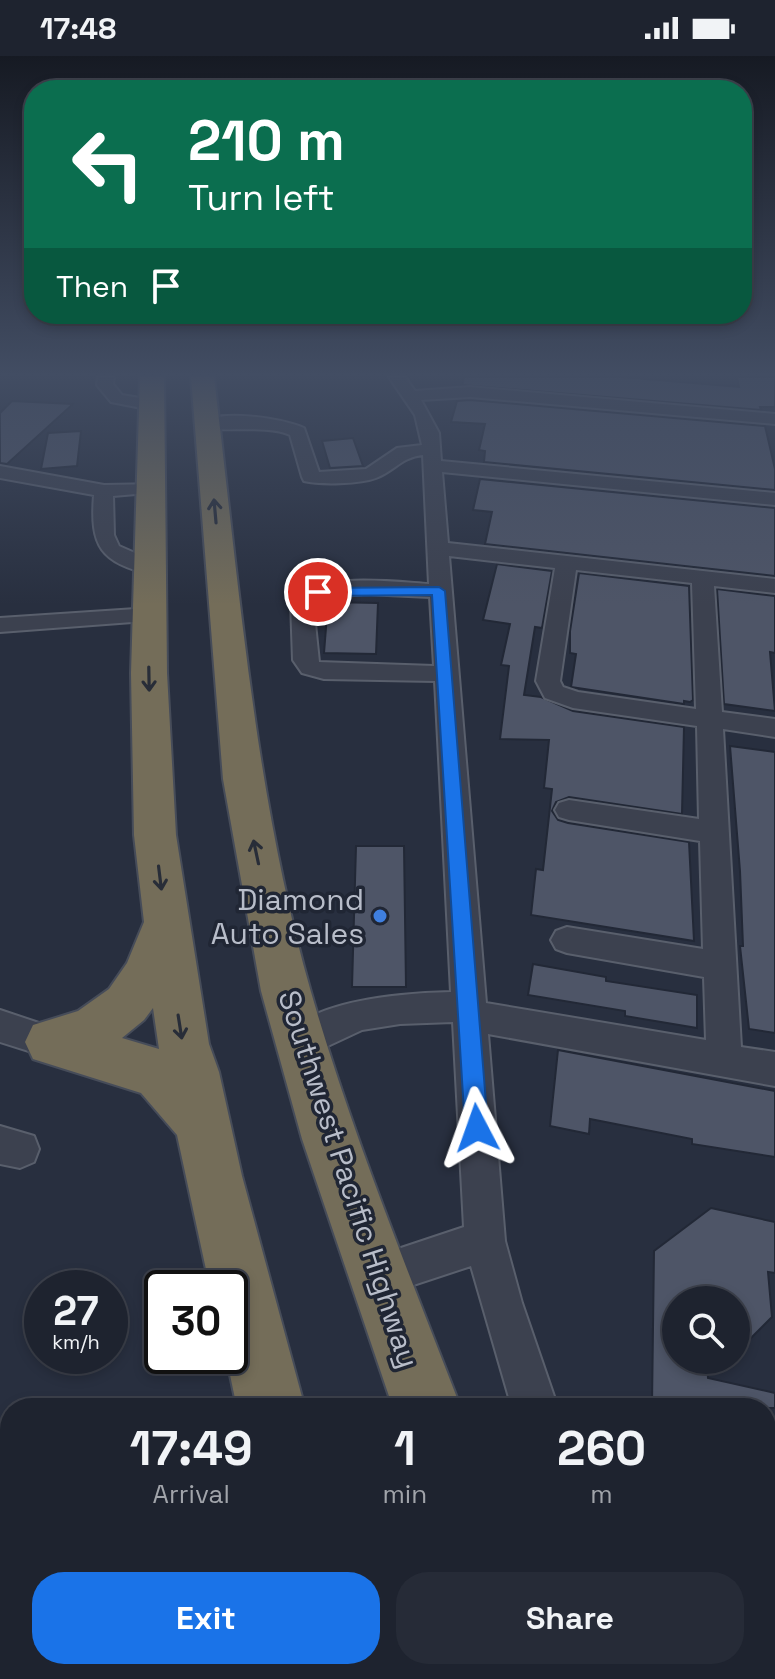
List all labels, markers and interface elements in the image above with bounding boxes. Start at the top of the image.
text: 17:48 [40,9,116,48]
text: 210 m [188,105,345,176]
icon: left [56,112,160,216]
text: Turn left [188,175,335,221]
icon: arrive [144,264,188,308]
text: Then [56,267,128,306]
one-way arrow [207,498,222,525]
pin [284,558,352,626]
icon: arrive [296,570,340,614]
one-way arrow [141,665,157,692]
one-way arrow [248,840,263,866]
one-way arrow [153,865,168,891]
place label: Diamond Auto Sales [211,880,364,953]
marker: Diamond Auto Sales [371,907,389,925]
street label: Southwest Pacific Highway [269,985,429,1373]
one-way arrow [173,1014,188,1039]
position arrow [435,1086,519,1170]
speed limit sign: 30 [144,1270,248,1374]
text: 27 [53,1286,99,1337]
map controls [662,1286,750,1374]
button: search [662,1286,750,1374]
text: km/h [52,1329,100,1355]
text: 17:49 [130,1418,253,1479]
text: 1 [394,1418,416,1479]
text: 260 [557,1418,646,1479]
text: Arrival [153,1477,230,1511]
text: min [382,1477,427,1511]
text: m [590,1477,613,1511]
button: Exit [32,1572,380,1664]
button: Share [396,1572,744,1664]

